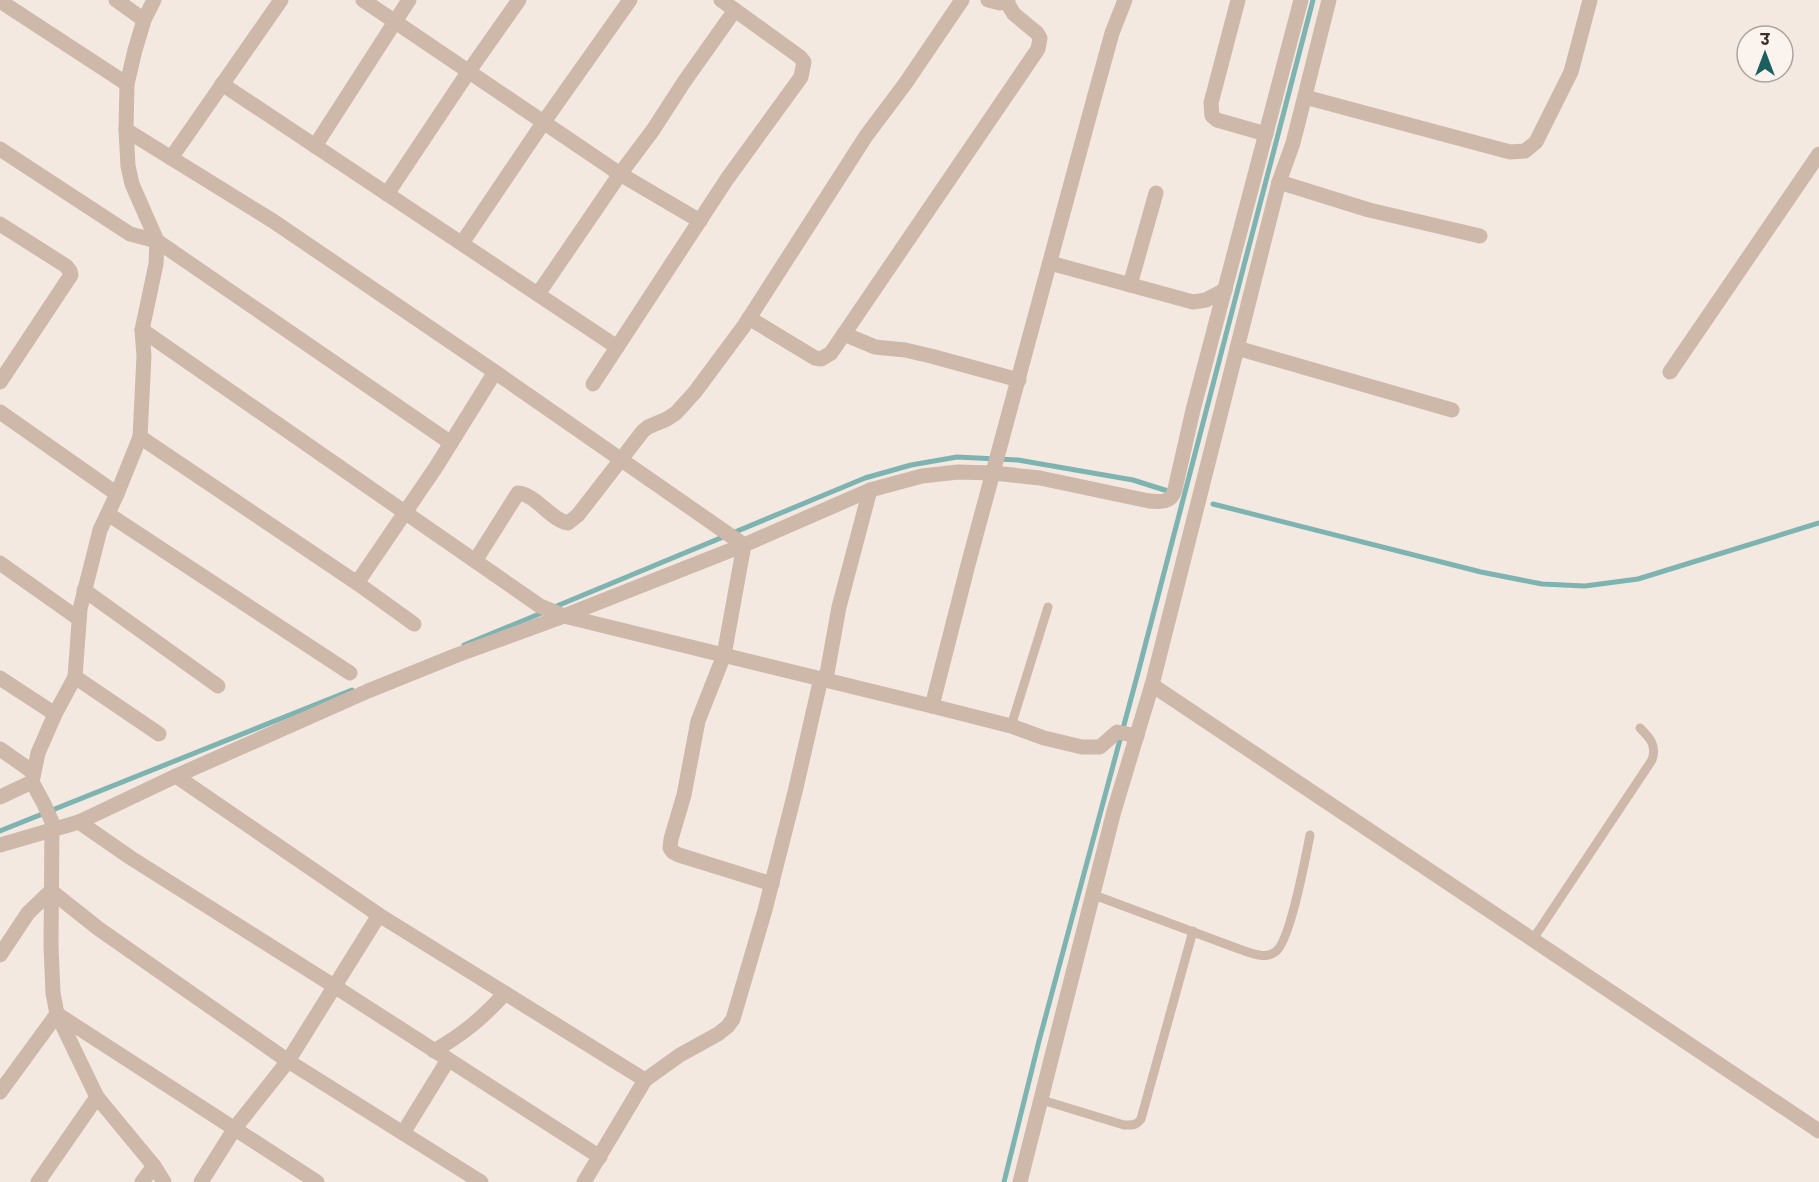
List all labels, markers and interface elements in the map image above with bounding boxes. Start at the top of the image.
north arrow [1735,24,1795,84]
text: उ [1759,28,1770,51]

